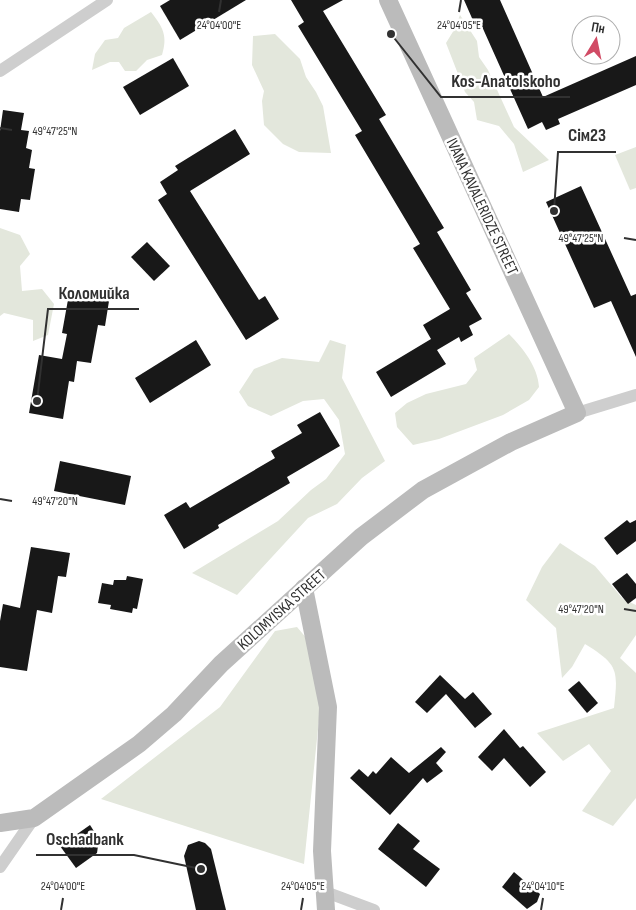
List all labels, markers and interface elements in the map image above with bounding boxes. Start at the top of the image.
north arrow [571,15,621,65]
text: 24°04'00"E [197,18,241,33]
text: 24°04'05"E [437,18,481,33]
text: Пн [590,18,606,37]
callout: Kos-Anatolskoho [441,64,570,97]
text: Kos-Anatolskoho [451,71,561,92]
callout: Сім23 [558,119,616,152]
text: 49°47'25"N [33,124,78,139]
text: Сім23 [568,125,606,146]
street label: IVANA KAVALERIDZE STREET [442,135,522,278]
text: 49°47'25"N [559,231,604,246]
callout: Коломийка [48,276,139,309]
text: Коломийка [58,283,130,304]
text: 49°47'20"N [32,494,78,509]
street label: KOLOMYISKA STREET [234,565,330,655]
text: 49°47'20"N [558,602,604,617]
callout: Oschadbank [36,822,134,855]
text: Oschadbank [46,829,124,850]
text: 24°04'00"E [41,879,85,894]
text: 24°04'05"E [281,879,325,894]
text: 24°04'10"E [521,879,565,894]

